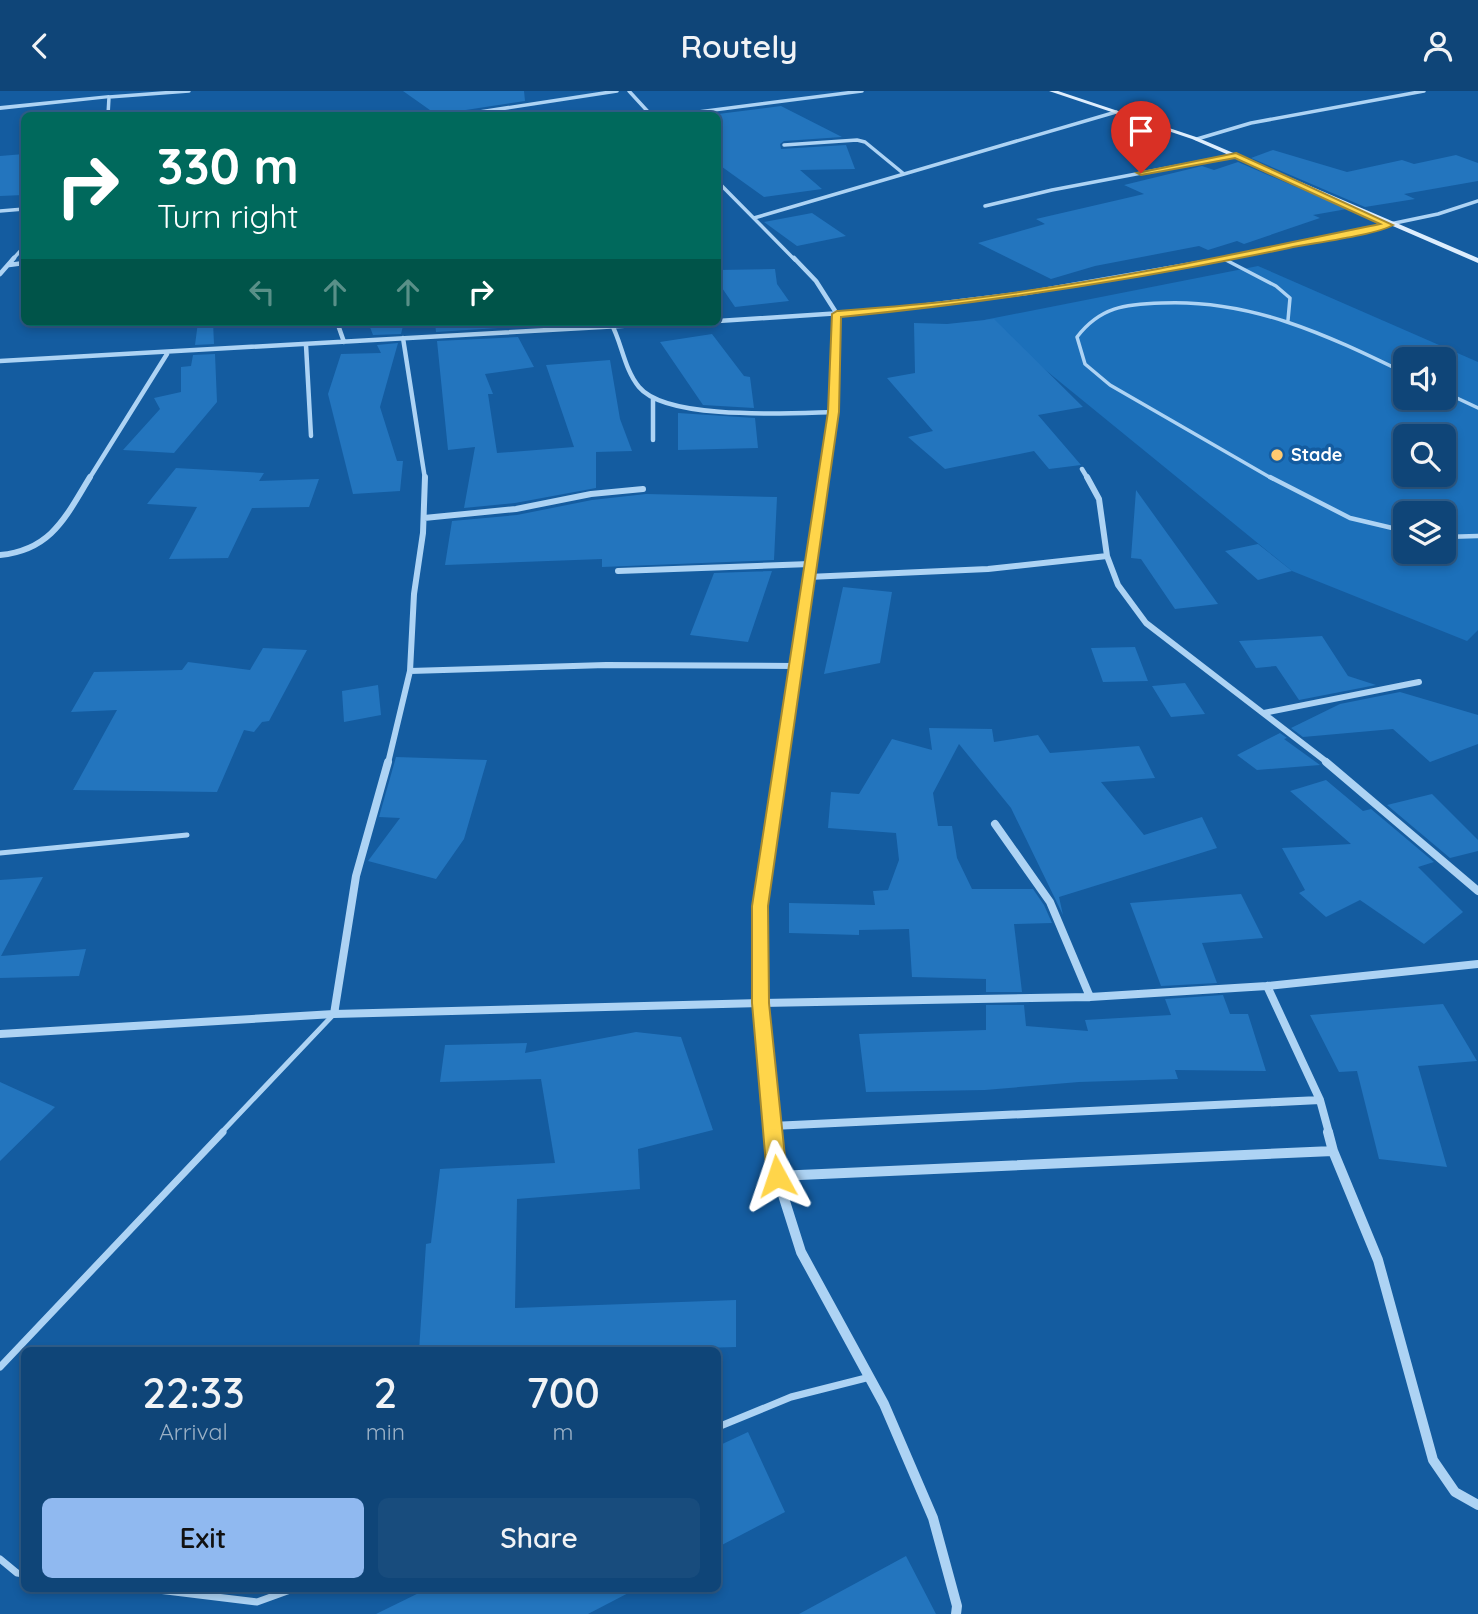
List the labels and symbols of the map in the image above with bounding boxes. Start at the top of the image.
pin [1111,101,1171,173]
place label: Stade [1291,443,1342,466]
marker: Stade [1269,447,1285,463]
position arrow [740,1139,814,1213]

